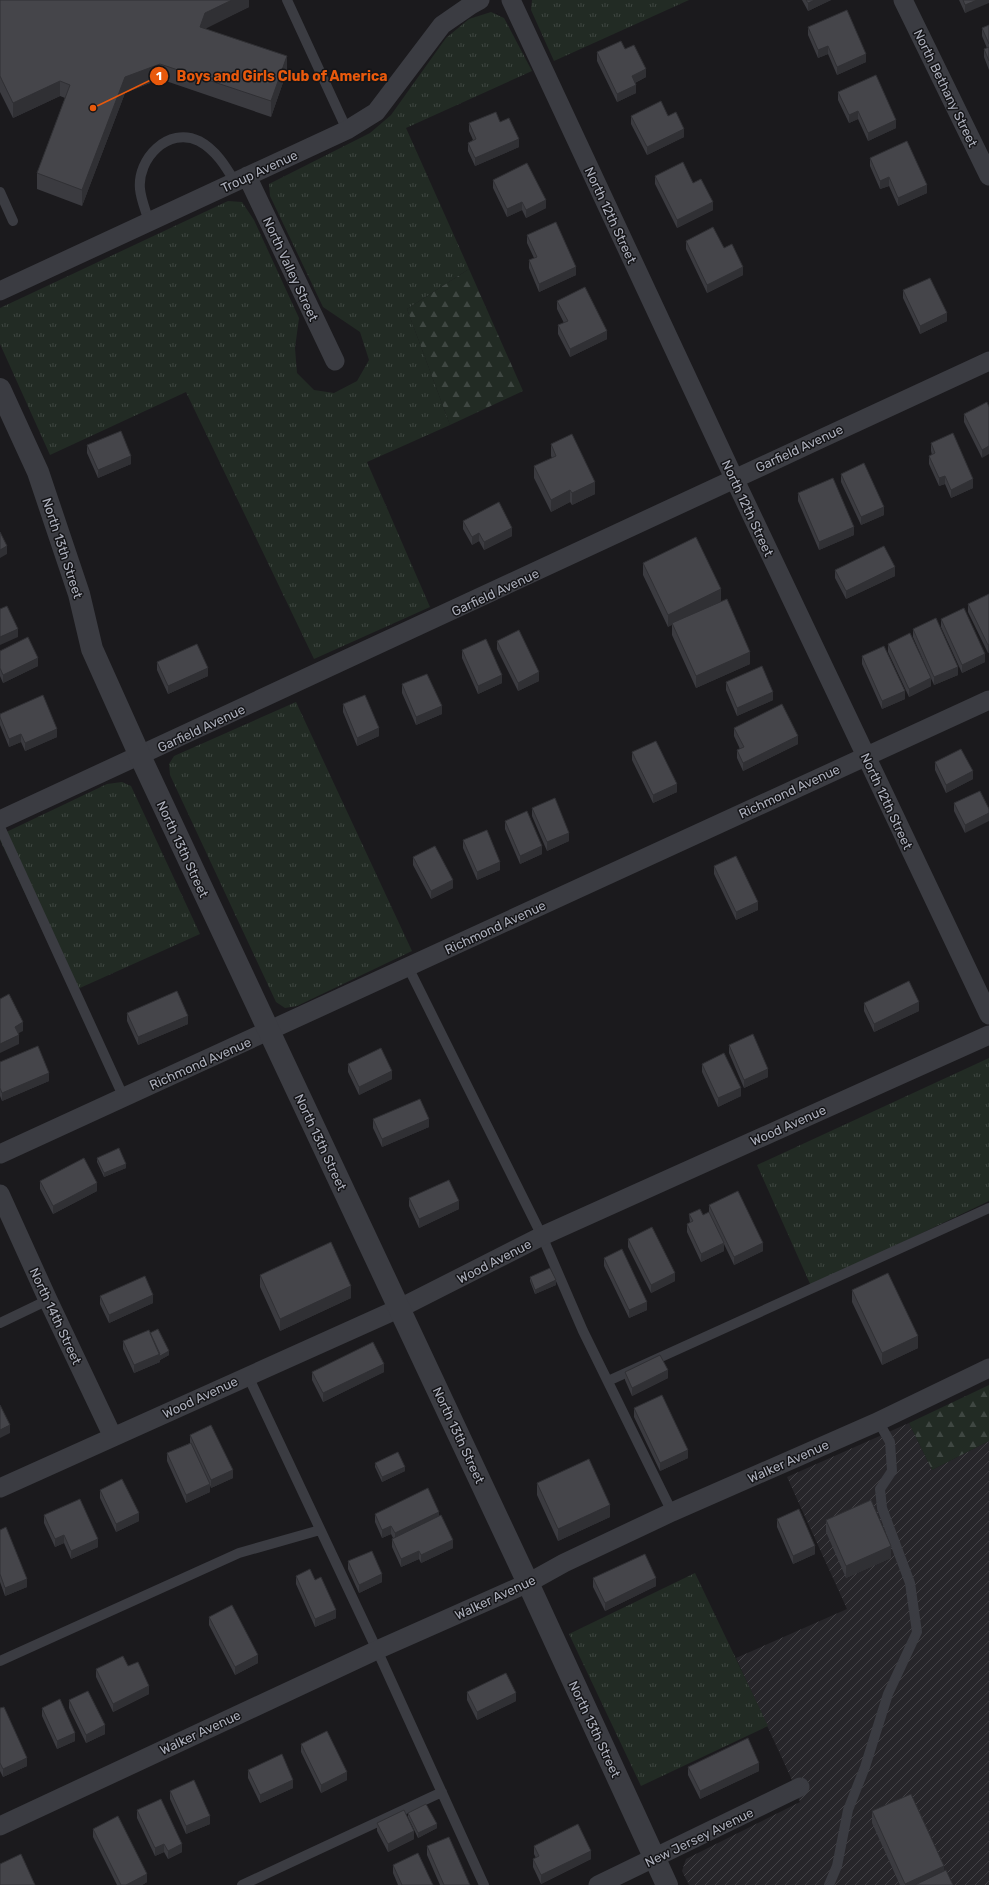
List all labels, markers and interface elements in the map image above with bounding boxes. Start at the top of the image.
street label: North Bethany Street [911,27,981,149]
callout: Boys and Girls Club of America [149,63,396,89]
text: Boys and Girls Club of America [177,68,387,85]
text: 1 [156,69,162,83]
street label: Troup Avenue [219,147,300,196]
street label: North 12th Street [582,165,639,266]
street label: North Valley Street [260,215,321,324]
street label: Garfield Avenue [753,422,845,475]
street label: North 12th Street [719,458,776,559]
street label: North 13th Street [39,496,86,600]
street label: Garfield Avenue [449,566,541,619]
street label: Garfield Avenue [155,702,247,755]
street label: North 12th Street [858,751,915,852]
street label: Richmond Avenue [736,761,842,821]
street label: North 13th Street [154,799,211,900]
street label: Richmond Avenue [442,897,548,957]
street label: Richmond Avenue [147,1034,253,1093]
street label: North 13th Street [292,1092,349,1193]
street label: Wood Avenue [748,1102,828,1149]
street label: Wood Avenue [455,1236,534,1287]
street label: North 14th Street [27,1265,85,1367]
street label: Wood Avenue [160,1374,240,1421]
street label: North 13th Street [430,1385,487,1486]
street label: Walker Avenue [745,1437,831,1486]
street label: Walker Avenue [453,1572,538,1623]
street label: North 13th Street [566,1679,623,1780]
street label: Walker Avenue [158,1707,243,1758]
street label: New Jersey Avenue [643,1805,756,1870]

